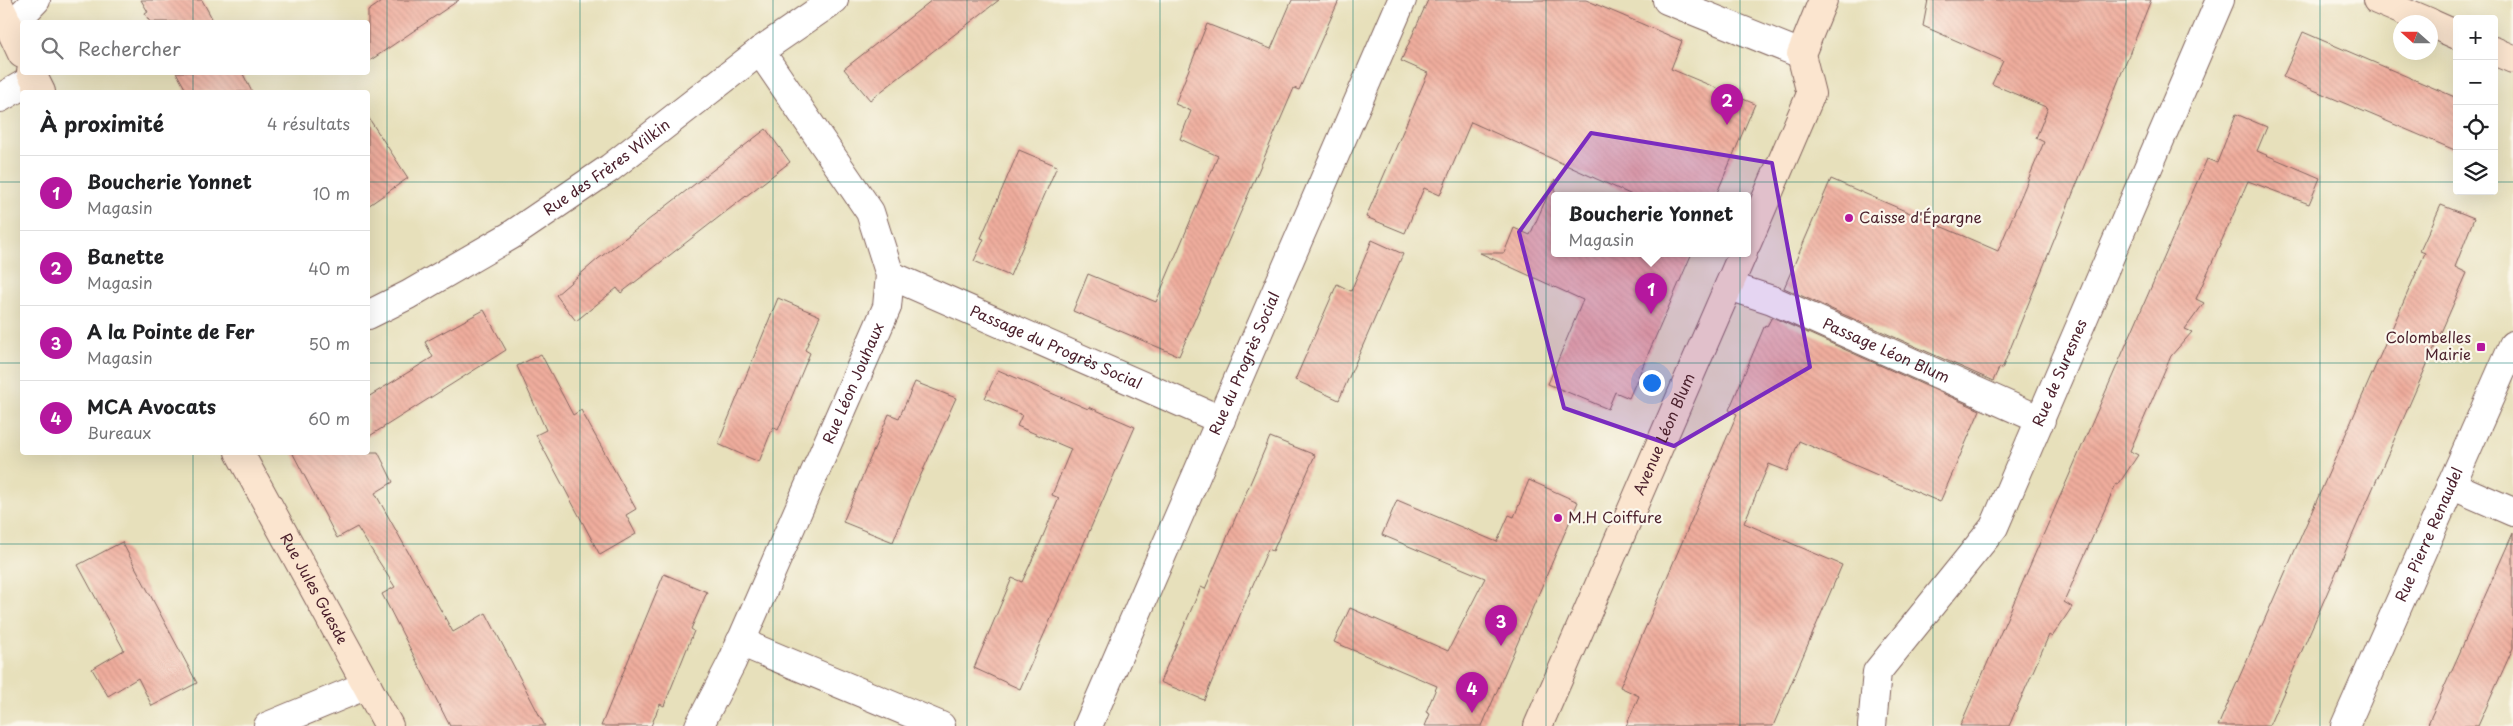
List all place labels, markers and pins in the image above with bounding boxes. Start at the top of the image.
pin: 2 [1711,84,1743,125]
place label: Caisse d'Épargne [1859,205,1982,228]
marker: Caisse d'Épargne [1843,212,1855,224]
pin: 1 [1635,273,1667,314]
place label: Colombelles Mairie [2385,325,2471,365]
marker: Colombelles Mairie [2475,341,2487,353]
place label: M.H Coiffure [1568,505,1662,528]
marker: M.H Coiffure [1552,512,1564,524]
pin: 3 [1485,605,1517,646]
pin: 4 [1456,672,1488,713]

